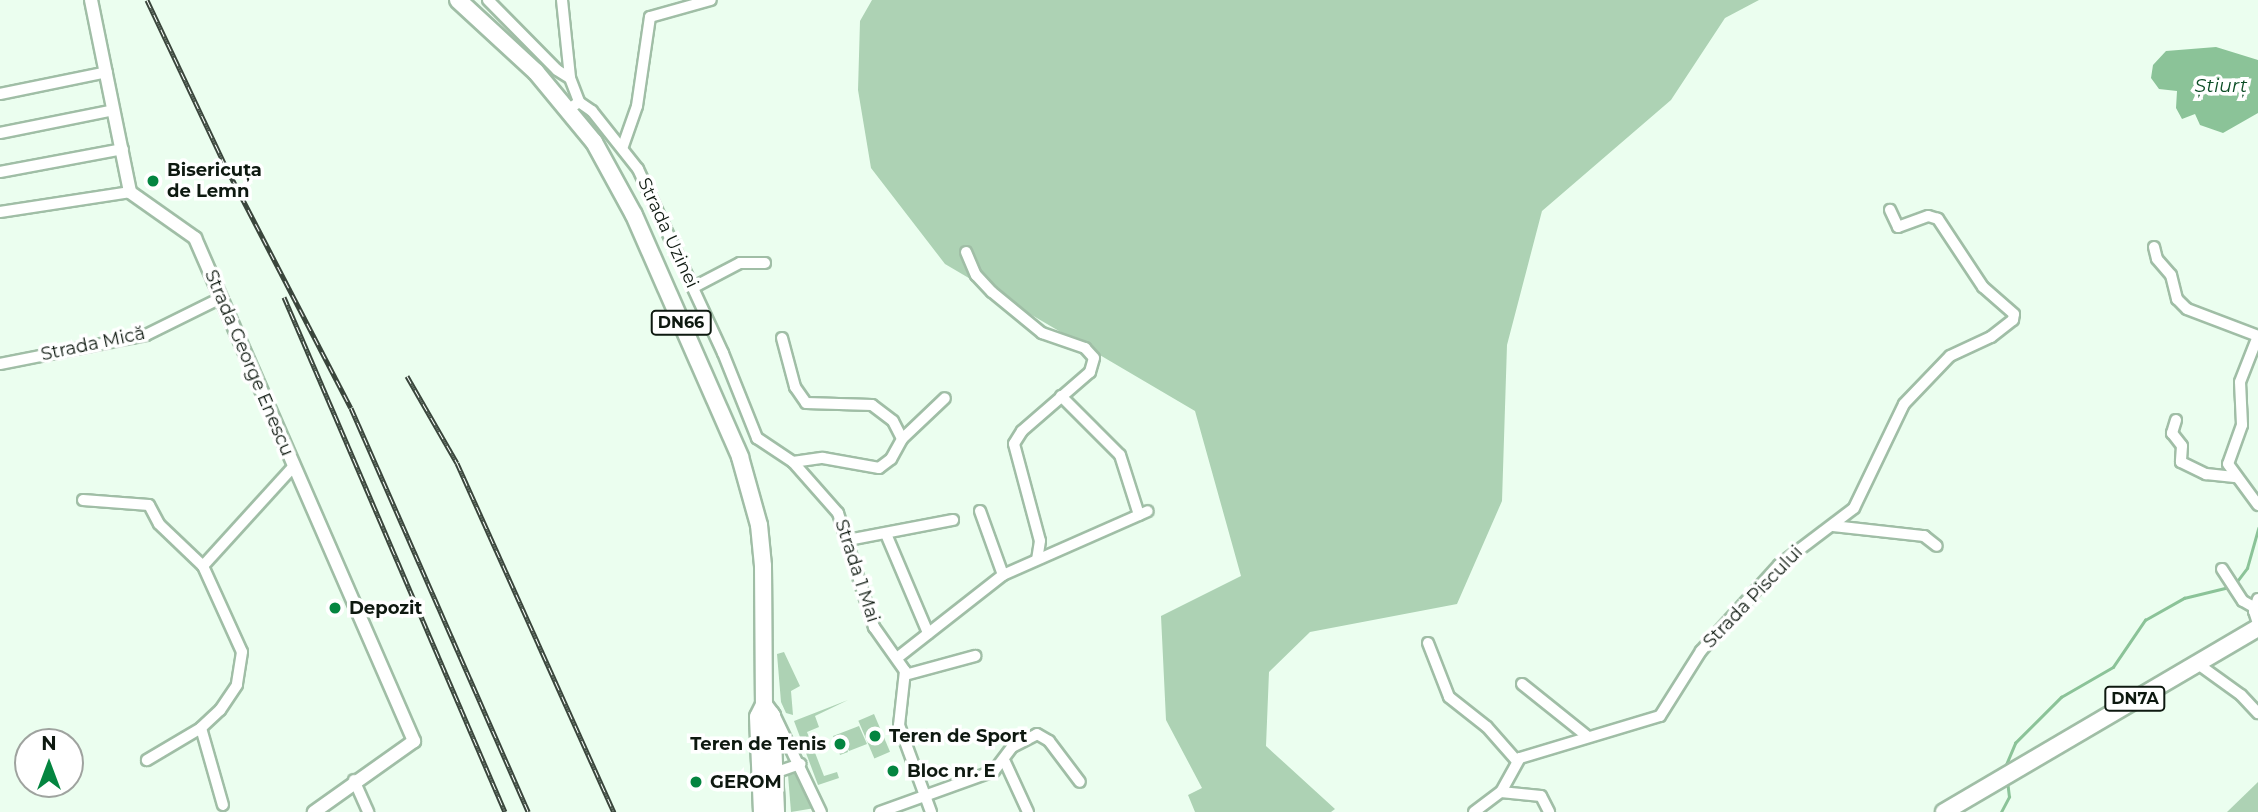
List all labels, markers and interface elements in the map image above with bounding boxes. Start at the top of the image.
water label: Știurț [2195,75,2247,97]
place label: Bisericuța de Lemn [167,160,262,202]
marker: Bisericuța de Lemn [145,173,161,189]
street label: Strada Uzinei [633,174,703,292]
street label: Strada George Enescu [200,267,298,459]
road number: DN66 [650,310,712,336]
street label: Strada Mică [39,322,147,366]
street label: Strada 1 Mai [830,517,884,625]
street label: Strada Piscului [1699,541,1807,653]
place label: Depozit [349,597,422,619]
marker: Depozit [327,600,343,616]
road number: DN7A [2104,686,2166,712]
place label: Teren de Sport [889,725,1027,747]
north arrow [14,728,84,798]
marker: Teren de Sport [867,728,883,744]
text: N [41,732,57,755]
place label: Teren de Tenis [690,733,826,755]
marker: Teren de Tenis [832,736,848,752]
place label: Bloc nr. E [907,760,996,782]
marker: Bloc nr. E [885,763,901,779]
place label: GEROM [710,771,782,793]
marker: GEROM [688,774,704,790]

